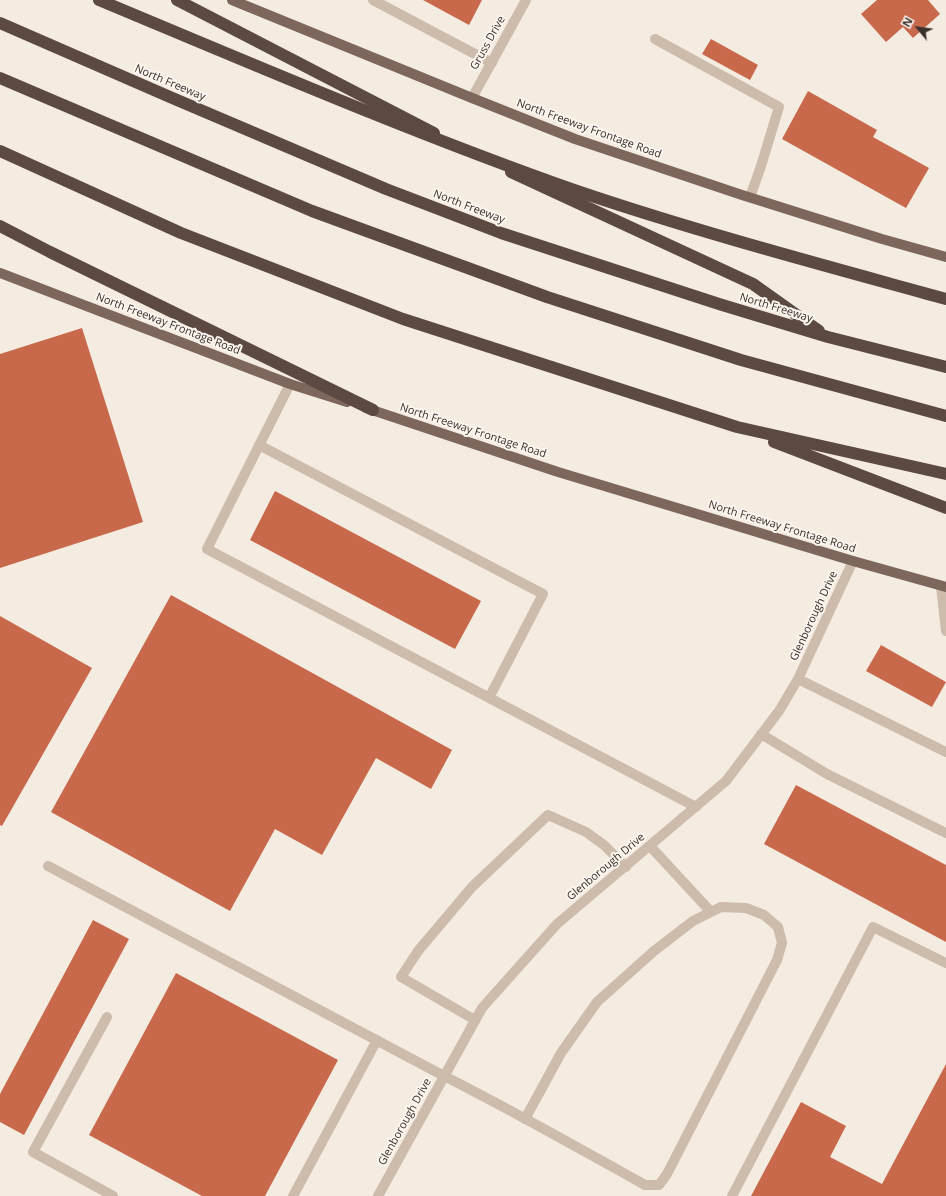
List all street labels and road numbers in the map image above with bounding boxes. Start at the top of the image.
street label: Gruss Drive [468,14,508,72]
street label: North Freeway [133,62,207,104]
street label: North Freeway Frontage Road [515,97,663,161]
street label: North Freeway [431,187,507,227]
street label: North Freeway Frontage Road [94,290,242,358]
street label: North Freeway [738,291,814,325]
street label: North Freeway Frontage Road [398,401,548,461]
street label: North Freeway Frontage Road [707,498,857,556]
street label: Glenborough Drive [787,569,841,663]
street label: Glenborough Drive [564,831,648,903]
street label: Glenborough Drive [376,1076,434,1168]

